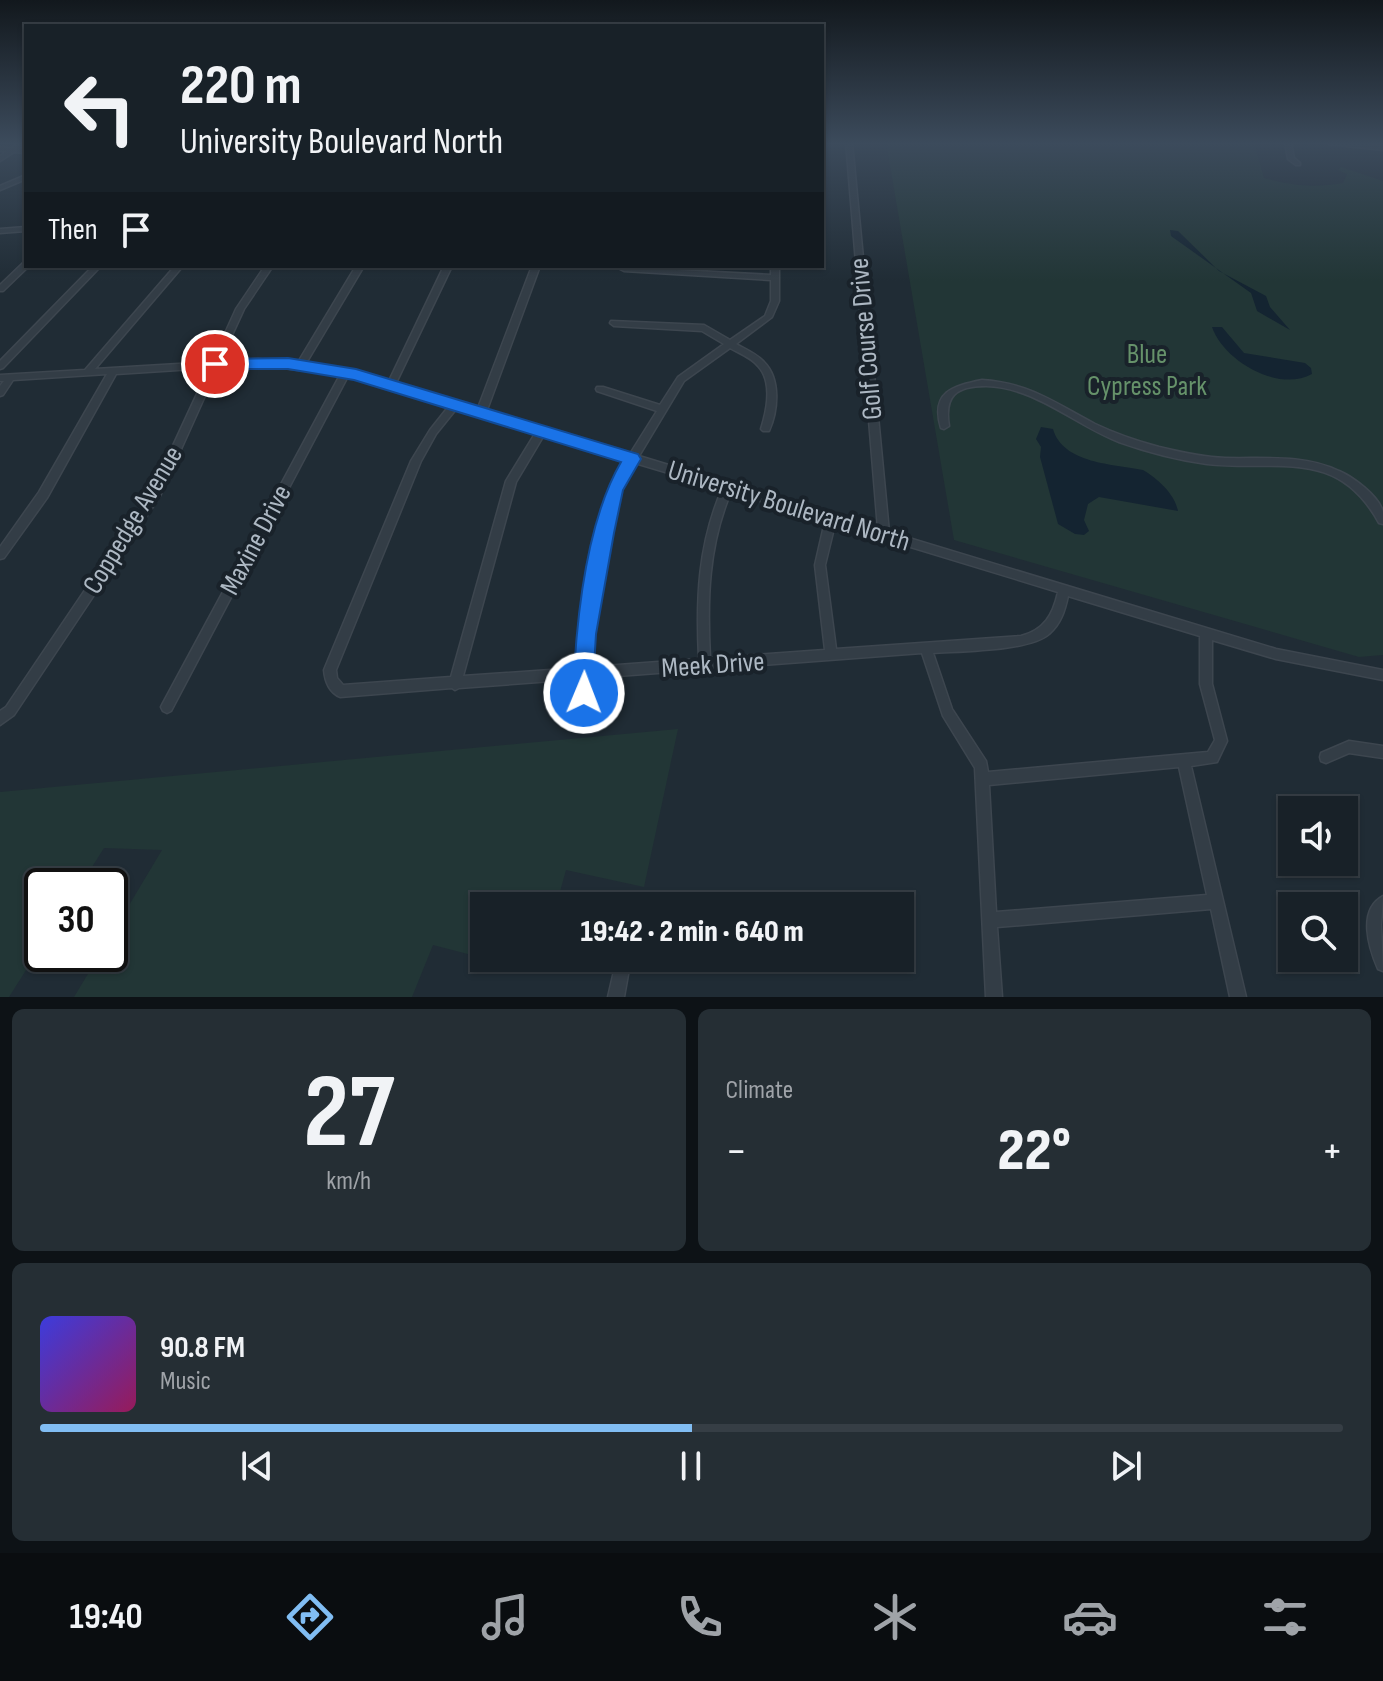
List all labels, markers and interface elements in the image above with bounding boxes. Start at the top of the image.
text: 220 m [180,53,302,120]
icon: left [48,56,152,160]
text: University Boulevard North [180,121,503,164]
icon: arrive [114,208,158,252]
text: Then [48,212,98,248]
street label: Golf Course Drive [842,257,890,421]
pin [181,330,249,398]
park label: Blue Cypress Park [1087,338,1207,403]
icon: arrive [193,342,237,386]
street label: Coppedge Avenue [76,440,190,600]
street label: University Boulevard North [664,453,914,559]
street label: Maxine Drive [213,479,299,601]
street label: Meek Drive [660,645,766,685]
position arrow [542,651,626,735]
map controls [1278,796,1358,972]
button: sound [1278,796,1358,876]
speed limit sign: 30 [24,868,128,972]
button: search [1278,892,1358,972]
text: 19:42 · 2 min · 640 m [580,914,804,950]
text: 27 [303,1051,394,1176]
text: Climate [726,1075,793,1106]
text: 22° [998,1115,1071,1187]
text: − [726,1125,747,1178]
text: + [1321,1125,1343,1178]
text: km/h [326,1166,371,1197]
text: 90.8 FM [160,1330,245,1366]
text: Music [160,1366,211,1397]
icon: previous [235,1444,279,1488]
icon: pause [669,1444,713,1488]
icon: next [1104,1444,1148,1488]
icon: directions [282,1589,338,1645]
icon: music [477,1589,533,1645]
icon: phone [672,1589,728,1645]
icon: climate [867,1589,923,1645]
icon: car [1062,1589,1118,1645]
icon: filters [1257,1589,1313,1645]
text: 19:40 [70,1596,143,1639]

